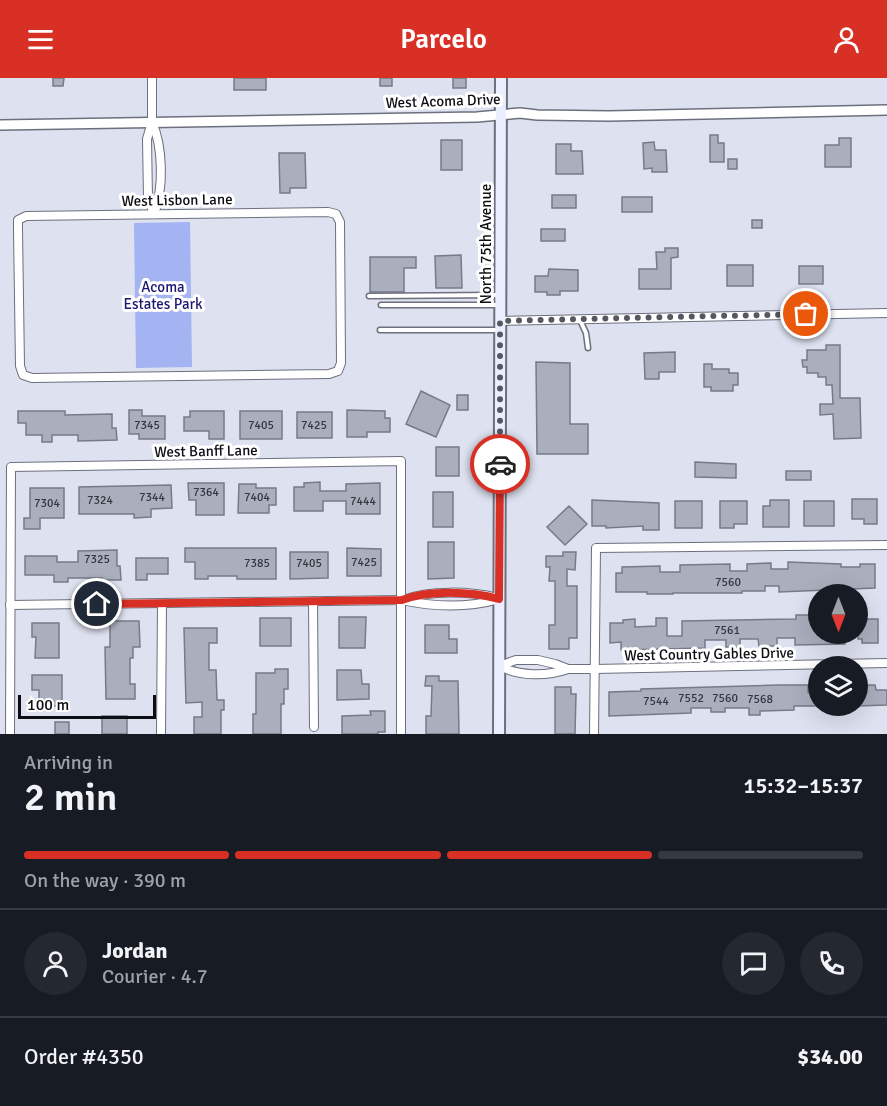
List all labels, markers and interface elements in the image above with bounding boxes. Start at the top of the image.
icon: menu [24,23,57,56]
text: Parcelo [400,23,487,56]
icon: person [830,23,863,56]
street label: West Acoma Drive [385,90,501,112]
street label: North 75th Avenue [477,184,495,304]
street label: West Lisbon Lane [121,190,233,210]
park label: Acoma Estates Park [123,278,203,313]
pin [780,288,831,339]
icon: bag [789,297,822,330]
house number: 7345 [134,418,160,433]
house number: 7405 [248,418,274,433]
house number: 7425 [301,418,327,433]
courier [470,434,530,494]
street label: West Banff Lane [154,441,258,461]
icon: car [484,448,517,481]
house number: 7364 [193,485,219,500]
house number: 7344 [139,490,165,505]
house number: 7404 [244,490,270,505]
house number: 7324 [87,493,113,508]
house number: 7444 [350,494,376,509]
house number: 7304 [34,496,60,511]
house number: 7325 [84,552,110,567]
house number: 7425 [351,555,377,570]
house number: 7385 [244,556,270,571]
house number: 7405 [296,556,322,571]
house number: 7560 [715,575,741,590]
pin [71,578,122,629]
north arrow [808,584,868,644]
map controls [808,584,868,716]
icon: home [80,587,113,620]
house number: 7561 [714,623,740,638]
street label: West Country Gables Drive [624,644,794,664]
button: layers [808,656,868,716]
house number: 7552 [678,691,704,706]
house number: 7560 [712,691,738,706]
scale bar [18,692,156,720]
house number: 7568 [747,692,773,707]
house number: 7544 [643,694,669,709]
text: 100 m [27,695,69,715]
text: Arriving in [24,750,113,775]
text: 15:32–15:37 [744,772,863,799]
text: 2 min [24,773,117,821]
text: On the way · 390 m [24,868,186,893]
button: person [24,932,87,995]
button: chat [722,932,785,995]
button: phone [800,932,863,995]
text: Jordan [102,937,168,964]
text: Courier · 4.7 [102,964,208,989]
text: Order #4350 [24,1043,144,1070]
text: $34.00 [797,1043,863,1070]

